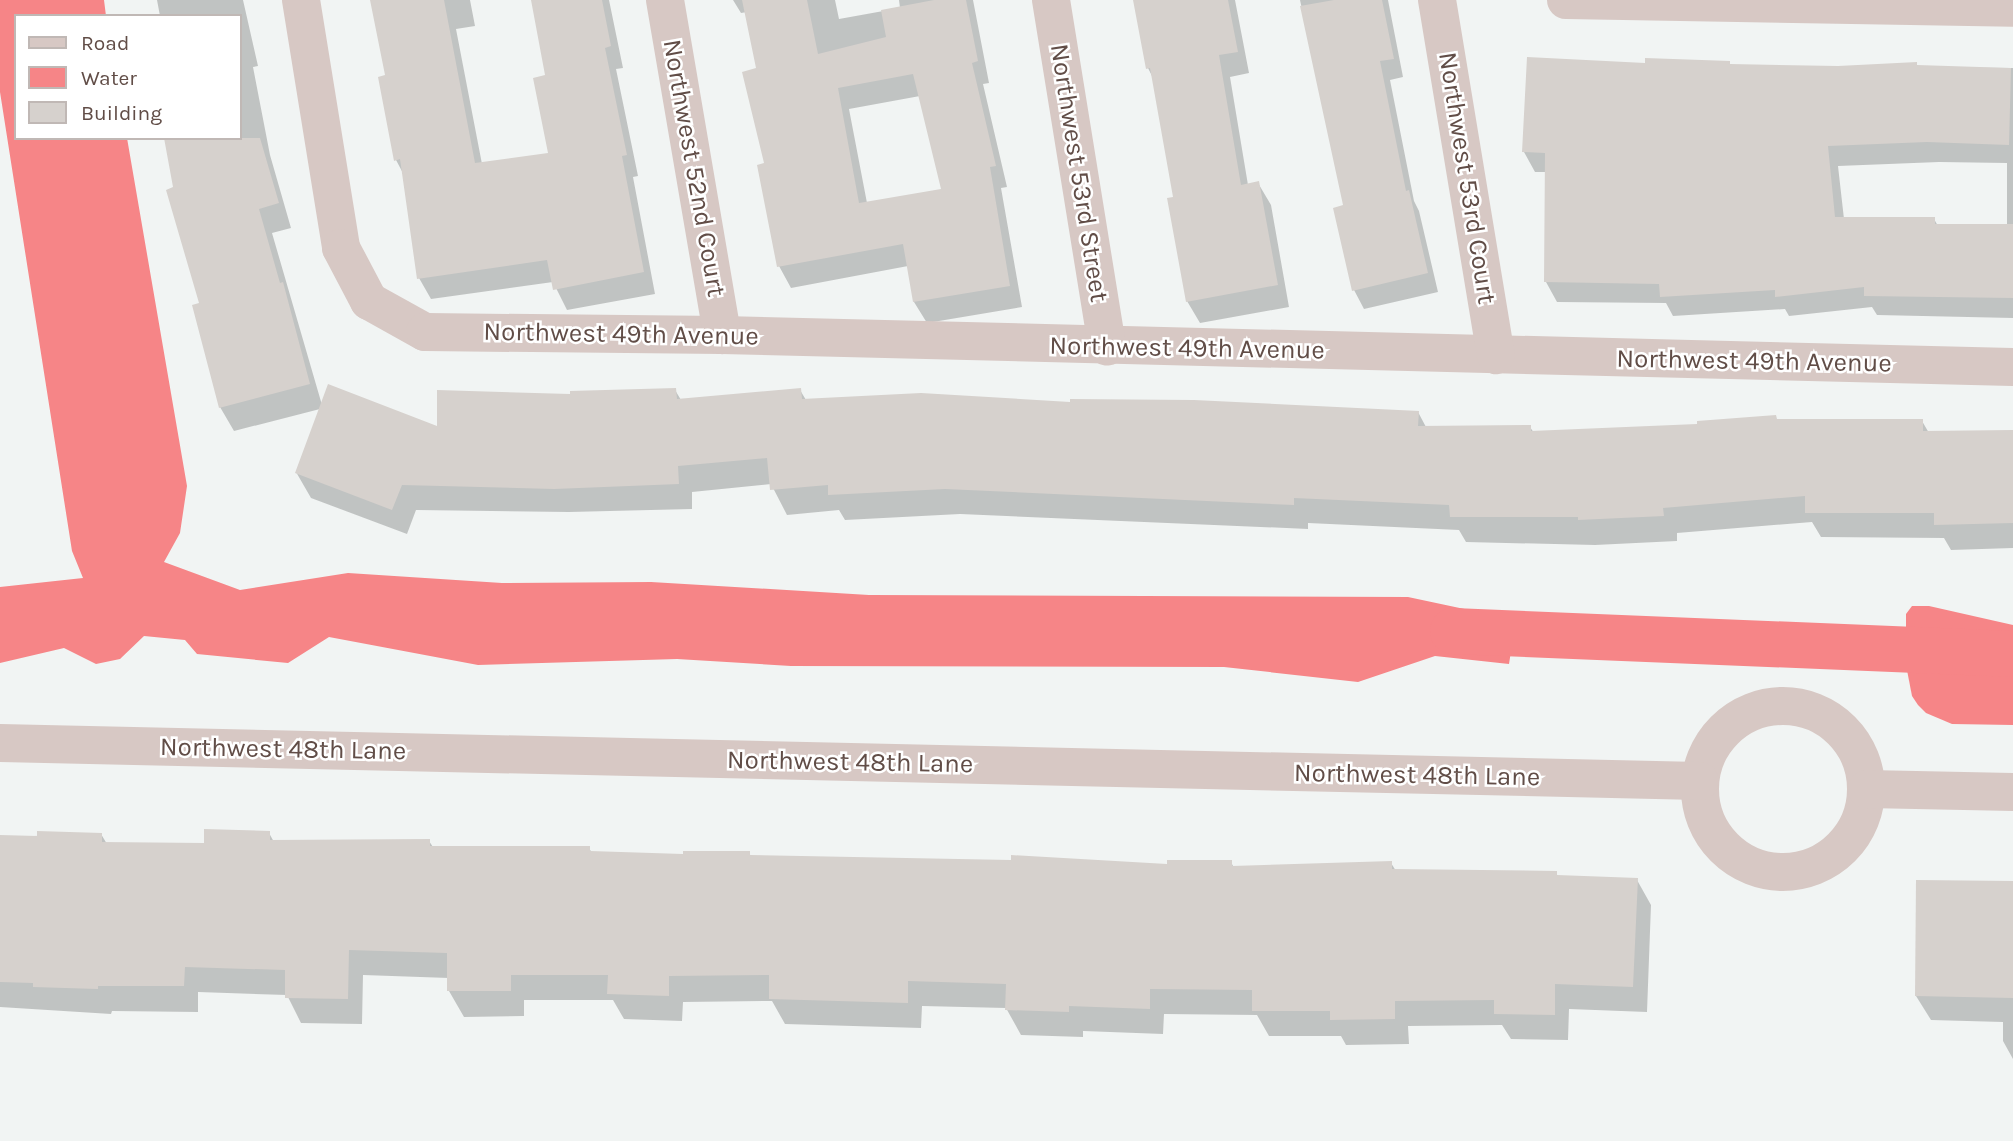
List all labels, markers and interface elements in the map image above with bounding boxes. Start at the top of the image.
legend [14,14,242,140]
text: Road [81,31,129,55]
street label: Northwest 52nd Court [656,37,732,299]
street label: Northwest 53rd Street [1043,42,1115,304]
street label: Northwest 53rd Court [1432,50,1502,306]
text: Water [81,66,137,90]
text: Building [81,101,162,125]
street label: Northwest 49th Avenue [483,316,759,352]
street label: Northwest 49th Avenue [1049,330,1325,366]
street label: Northwest 49th Avenue [1616,343,1892,379]
street label: Northwest 48th Lane [160,731,406,767]
street label: Northwest 48th Lane [727,744,973,780]
street label: Northwest 48th Lane [1294,757,1540,793]

